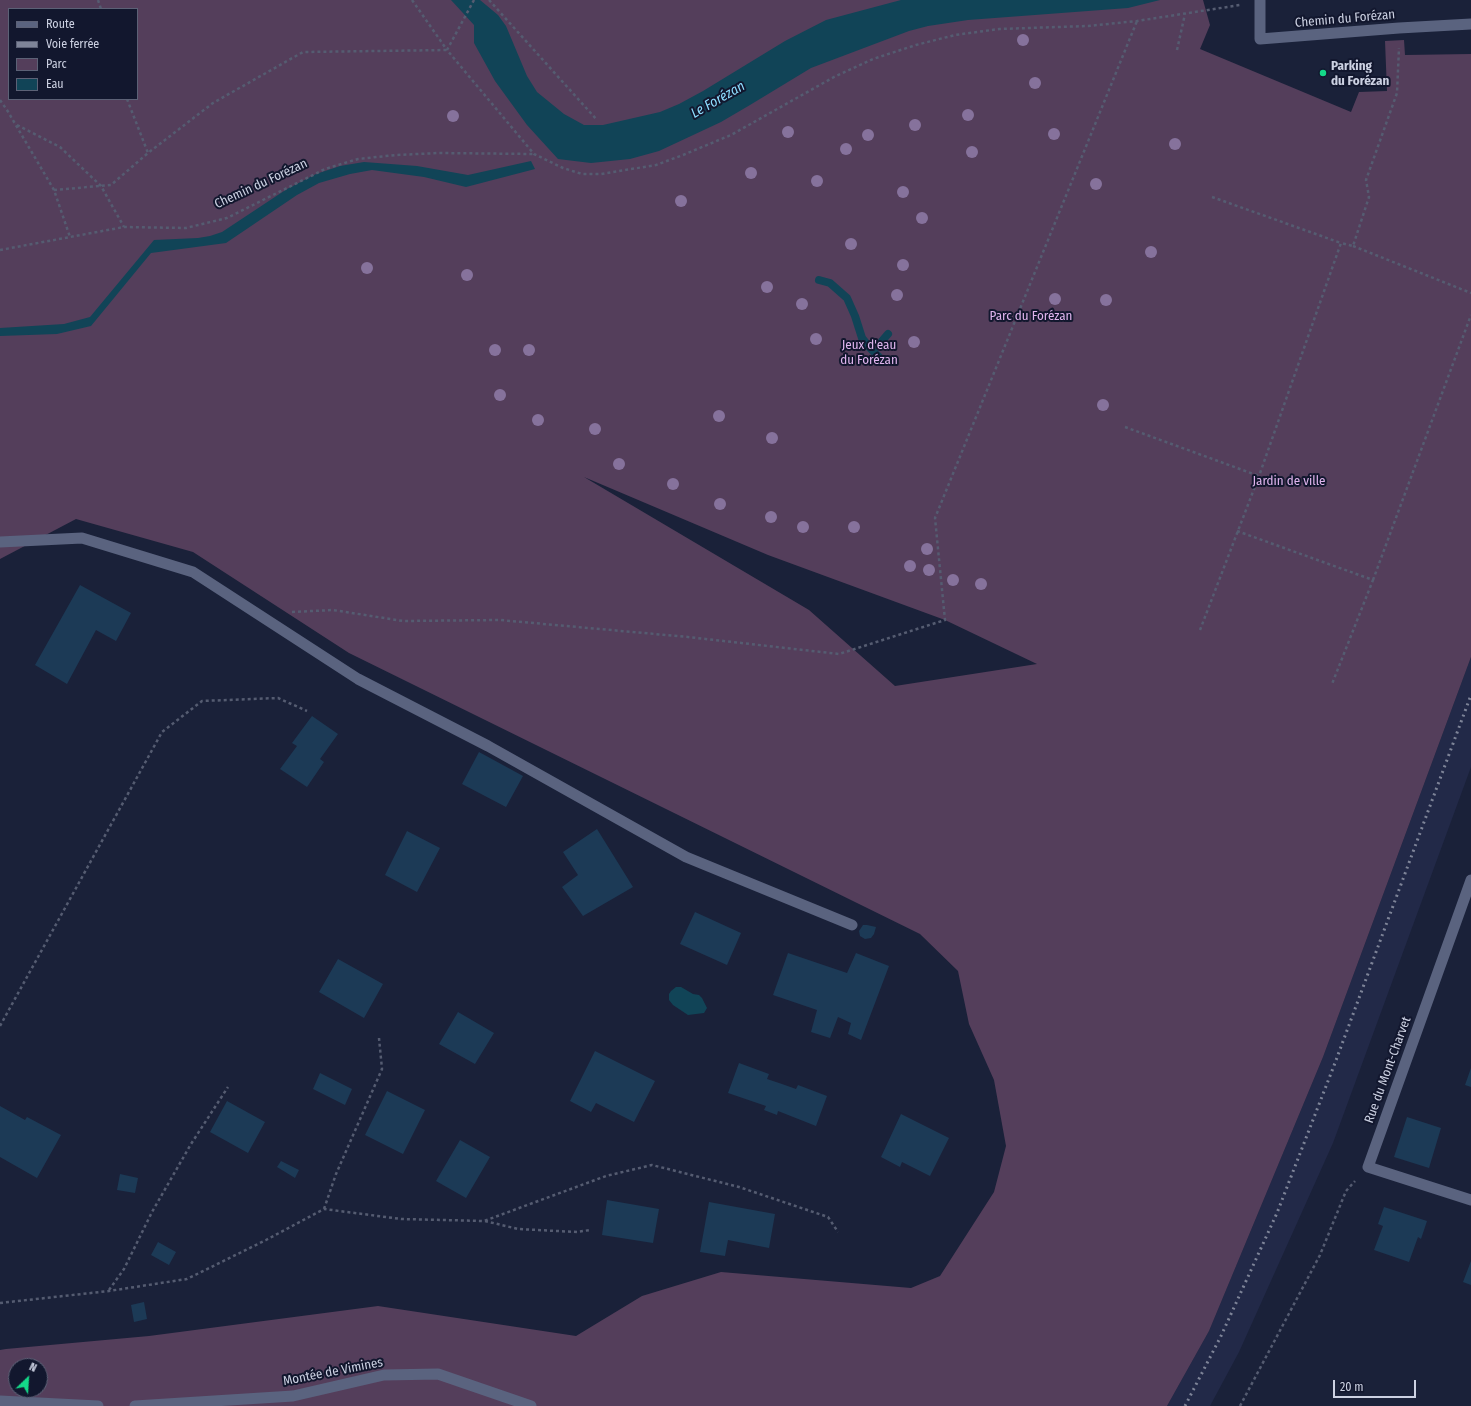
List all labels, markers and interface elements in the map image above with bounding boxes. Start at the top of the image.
street label: Chemin du Forézan [1294,7,1396,31]
legend [8,8,138,100]
text: Route [46,17,75,31]
text: Voie ferrée [46,37,99,51]
text: Parc [46,57,67,71]
place label: Parking du Forézan [1331,58,1389,89]
marker: Parking du Forézan [1318,68,1328,78]
text: Eau [46,77,64,91]
water label: Le Forézan [688,78,748,122]
street label: Chemin du Forézan [212,156,310,212]
park label: Parc du Forézan [990,308,1072,324]
park label: Jeux d'eau du Forézan [840,337,898,368]
park label: Jardin de ville [1253,473,1325,489]
street label: Rue du Mont-Charvet [1361,1015,1415,1125]
street label: Montée de Vimines [282,1355,384,1389]
north arrow [8,1358,48,1398]
text: N [27,1360,39,1375]
scale bar [1335,1372,1418,1398]
text: 20 m [1340,1380,1364,1394]

